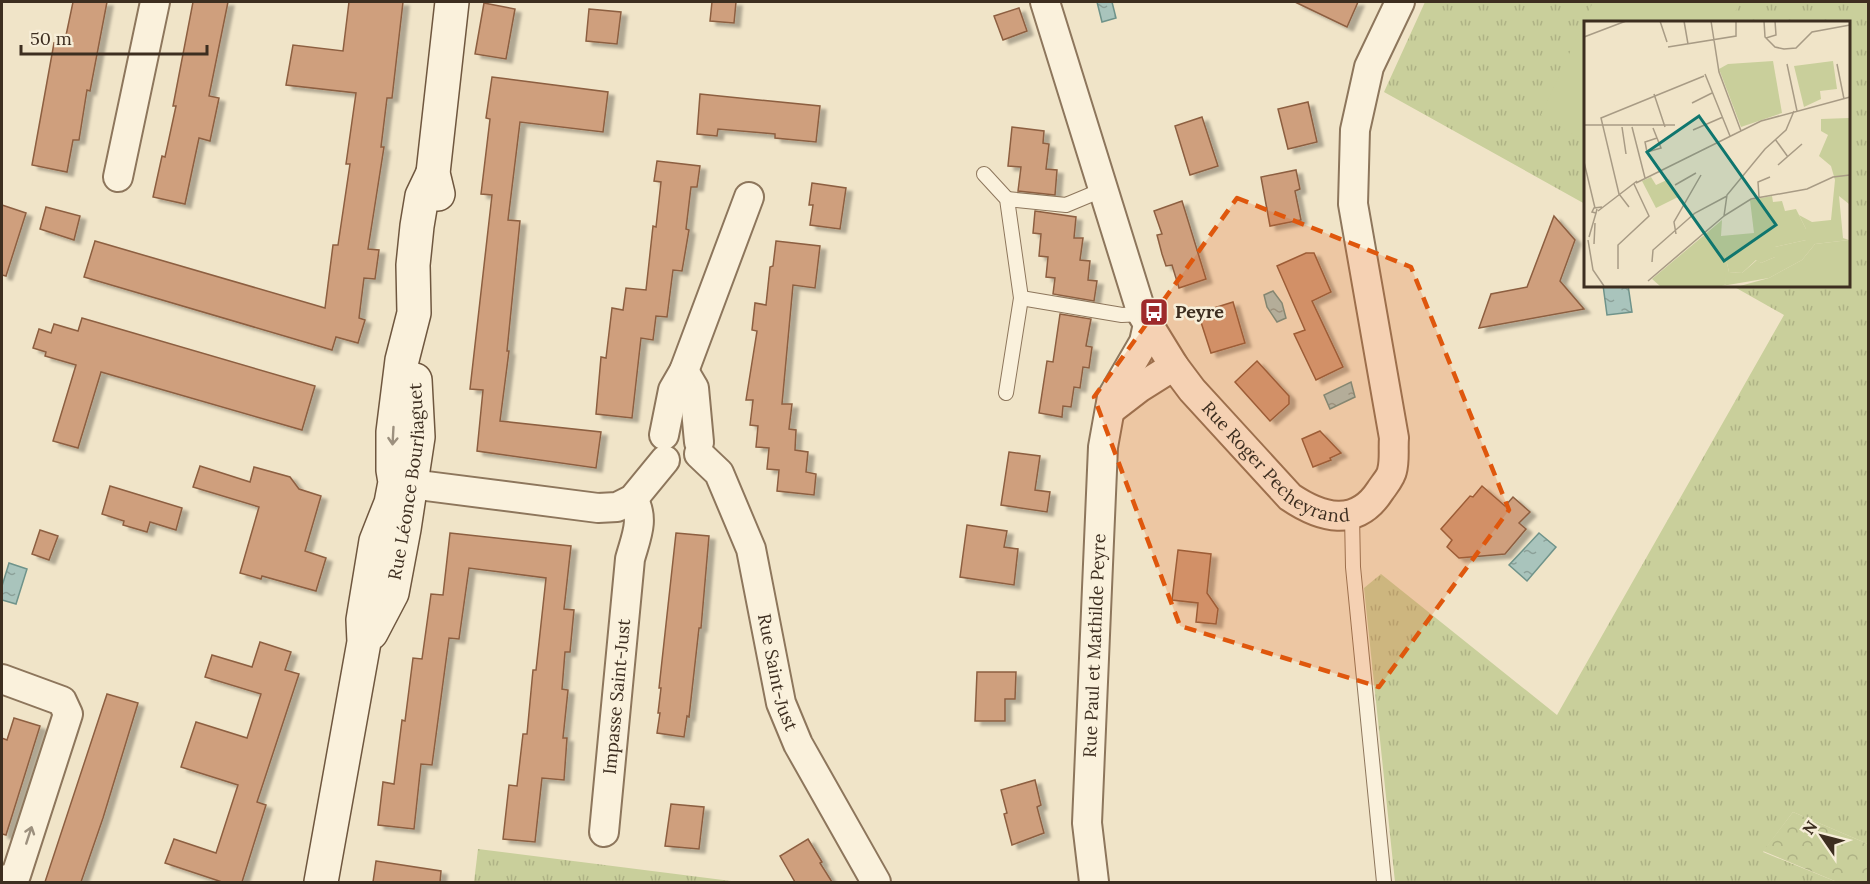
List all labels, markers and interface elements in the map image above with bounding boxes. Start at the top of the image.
scale bar [21,18,207,56]
inset map [1584,21,1849,286]
text: 50 m [30,27,72,50]
bus stop icon: Peyre [1138,296,1170,328]
place label: Peyre [1175,300,1224,323]
street label: Rue Léonce Bourliaguet [383,382,429,582]
street label: Rue Roger Pecheyrand [1197,396,1351,527]
one-way arrow [388,426,399,446]
street label: Rue Paul et Mathilde Peyre [1078,533,1110,758]
street label: Rue Saint-Just [753,611,803,734]
street label: Impasse Saint-Just [598,617,635,776]
north arrow [1792,806,1852,866]
text: N [1798,817,1821,838]
one-way arrow [24,826,35,845]

